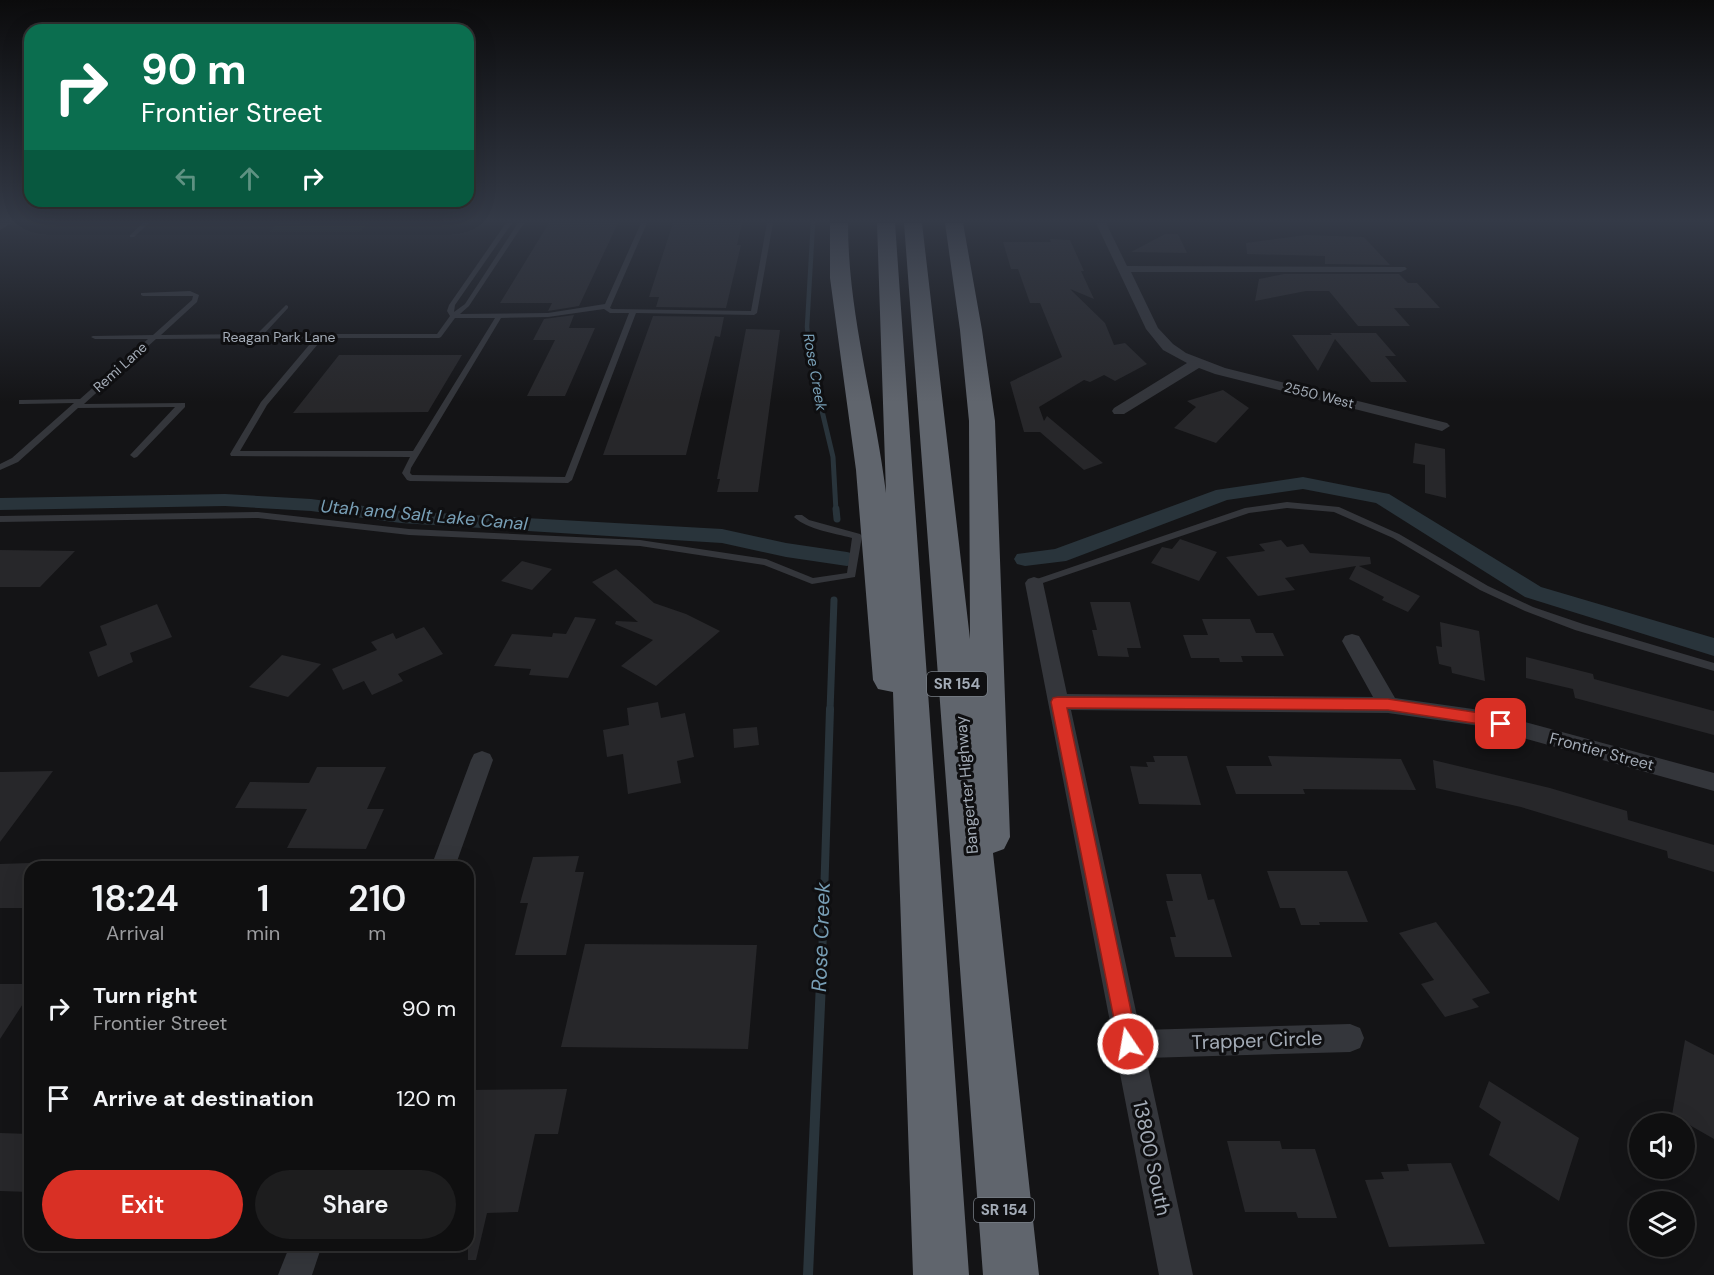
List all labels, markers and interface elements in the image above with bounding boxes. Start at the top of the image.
text: 90 m [141,42,247,97]
icon: right [42,48,120,126]
text: Frontier Street [141,95,323,130]
icon: left [170,162,203,195]
icon: ahead [233,162,266,195]
icon: right [296,162,329,195]
street label: Reagan Park Lane [222,328,336,346]
water label: Rose Creek [798,332,832,413]
street label: Remi Lane [89,338,151,396]
street label: 2550 West [1282,378,1356,412]
water label: Utah and Salt Lake Canal [319,494,530,536]
road number: SR 154 [927,672,987,696]
pin [1475,698,1526,749]
icon: arrive [1484,707,1517,740]
street label: Bangerter Highway [950,715,983,855]
street label: Frontier Street [1547,727,1657,776]
text: 18:24 [92,875,179,922]
text: 1 [257,875,270,922]
text: 210 [348,875,406,922]
water label: Rose Creek [805,881,837,992]
text: Arrival [106,920,164,946]
text: min [246,920,280,946]
text: m [368,920,386,946]
text: Turn right [93,981,198,1010]
icon: right [42,992,75,1025]
text: 90 m [402,994,456,1023]
text: Frontier Street [93,1010,227,1036]
position arrow [1096,1012,1160,1076]
street label: Trapper Circle [1191,1025,1323,1055]
icon: arrive [42,1082,75,1115]
text: Arrive at destination [93,1084,314,1113]
text: 120 m [396,1084,456,1113]
street label: 13800 South [1127,1098,1177,1218]
map controls [1629,1113,1695,1257]
button: sound [1629,1113,1695,1179]
button: Exit [42,1170,243,1239]
button: Share [255,1170,456,1239]
button: layers [1629,1191,1695,1257]
road number: SR 154 [974,1198,1034,1222]

